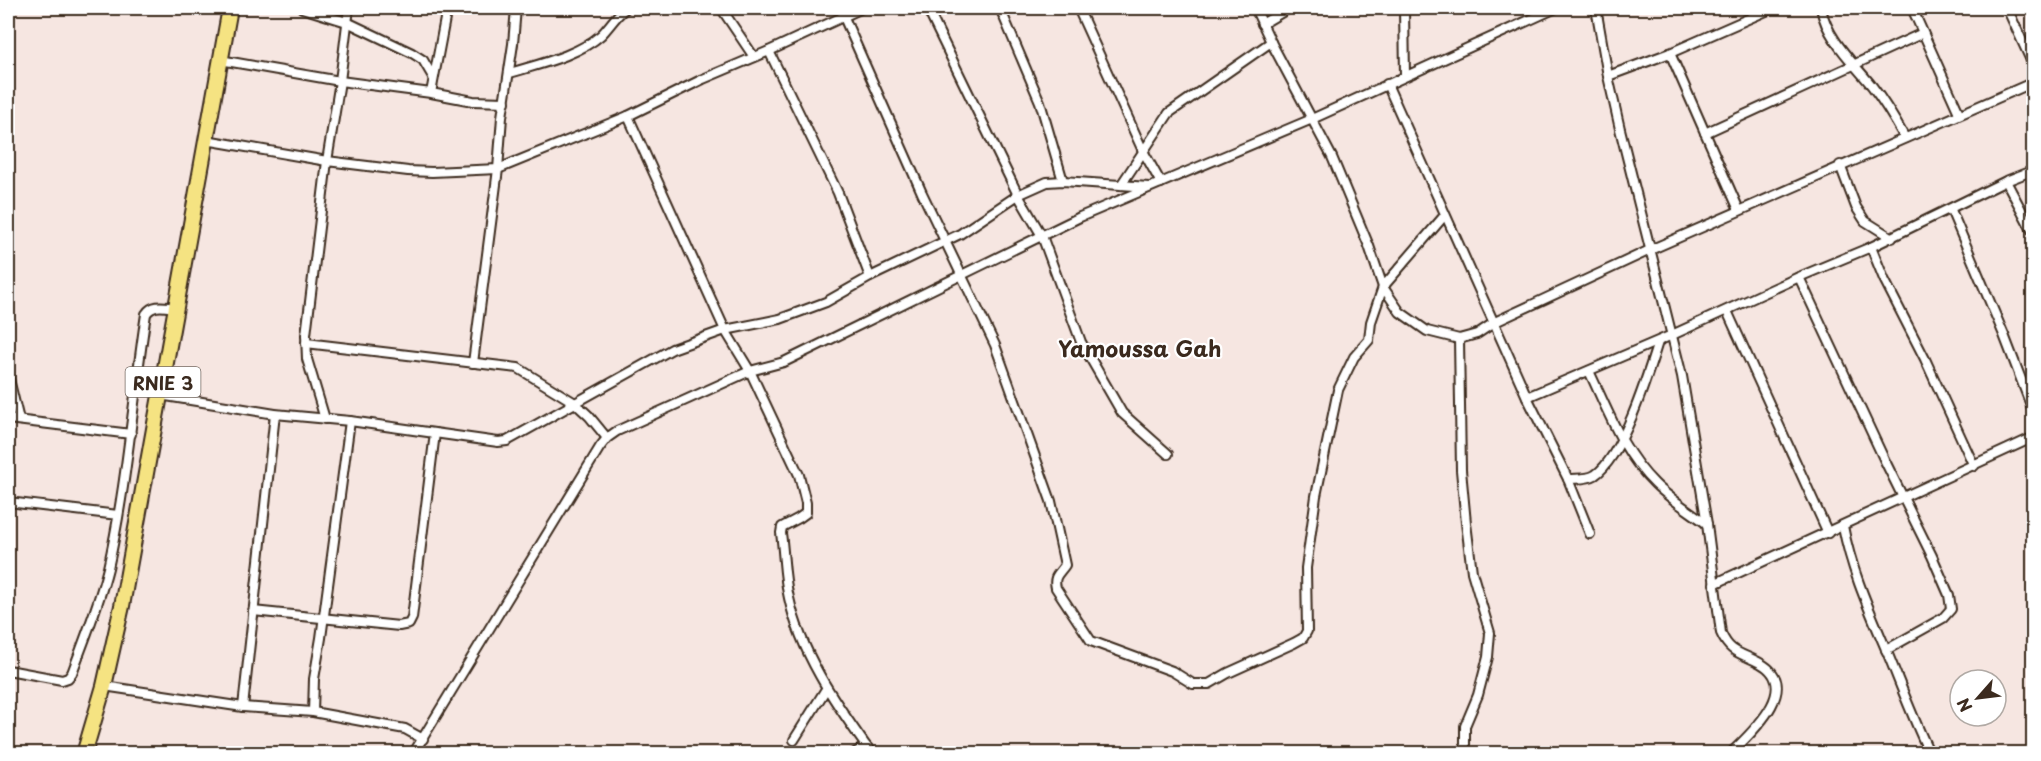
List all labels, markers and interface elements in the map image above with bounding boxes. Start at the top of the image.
district label: Yamoussa Gah [1058,331,1222,364]
road number: RNIE 3 [126,367,201,397]
north arrow [1948,668,2008,728]
text: N [1950,694,1977,717]

